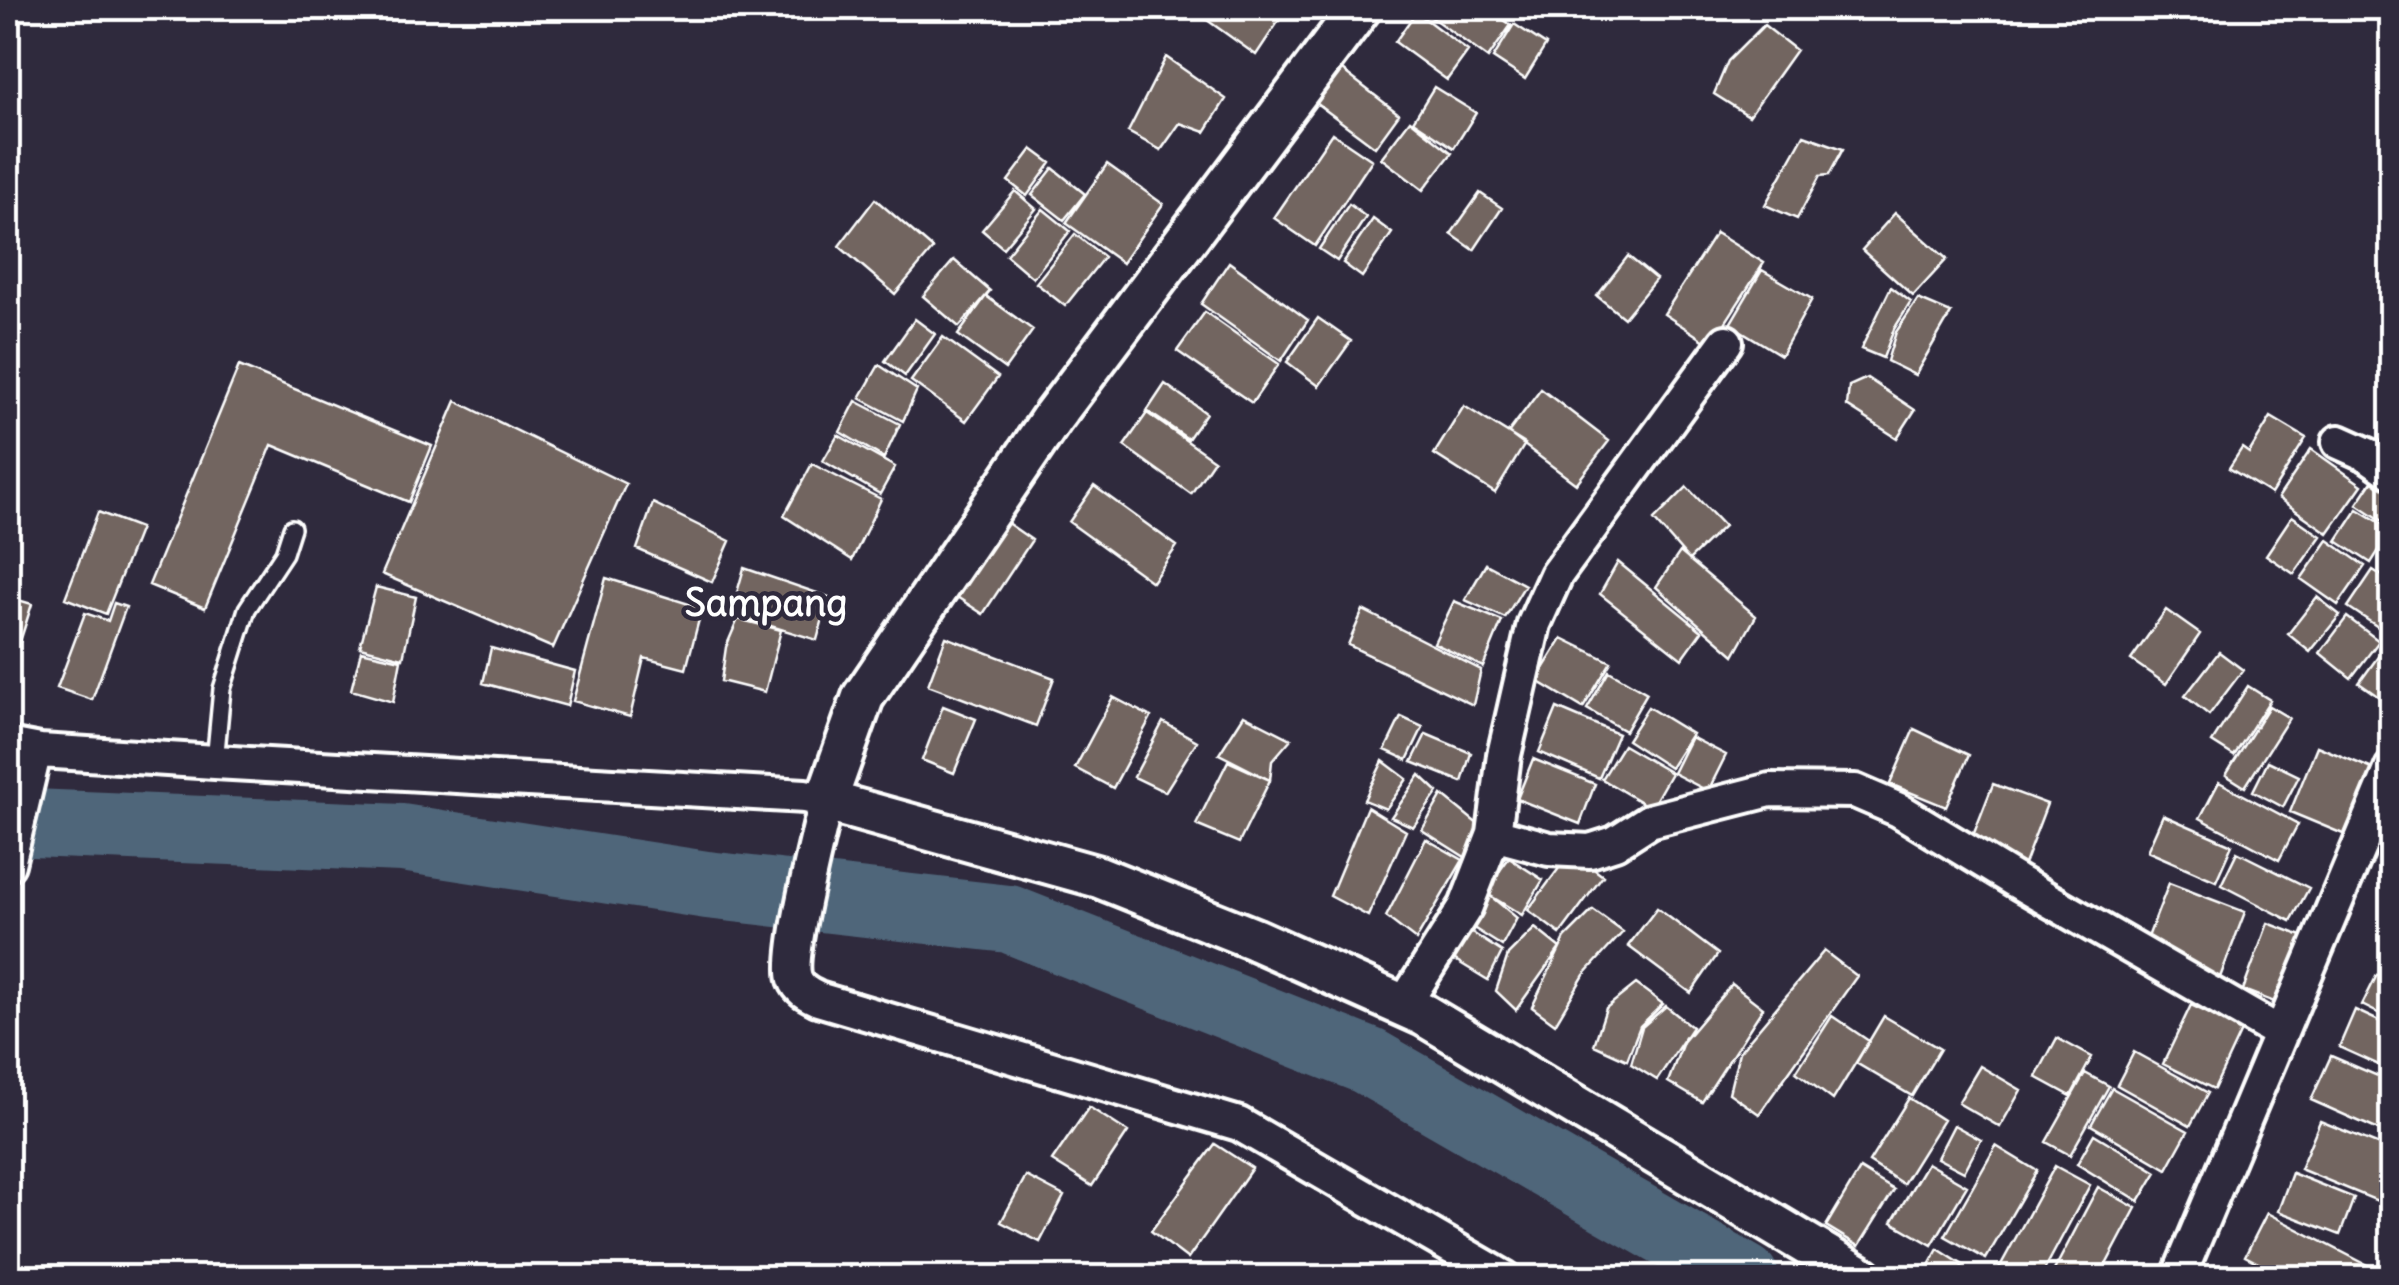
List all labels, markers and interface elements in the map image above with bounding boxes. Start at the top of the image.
district label: Sampang [685,579,847,626]

